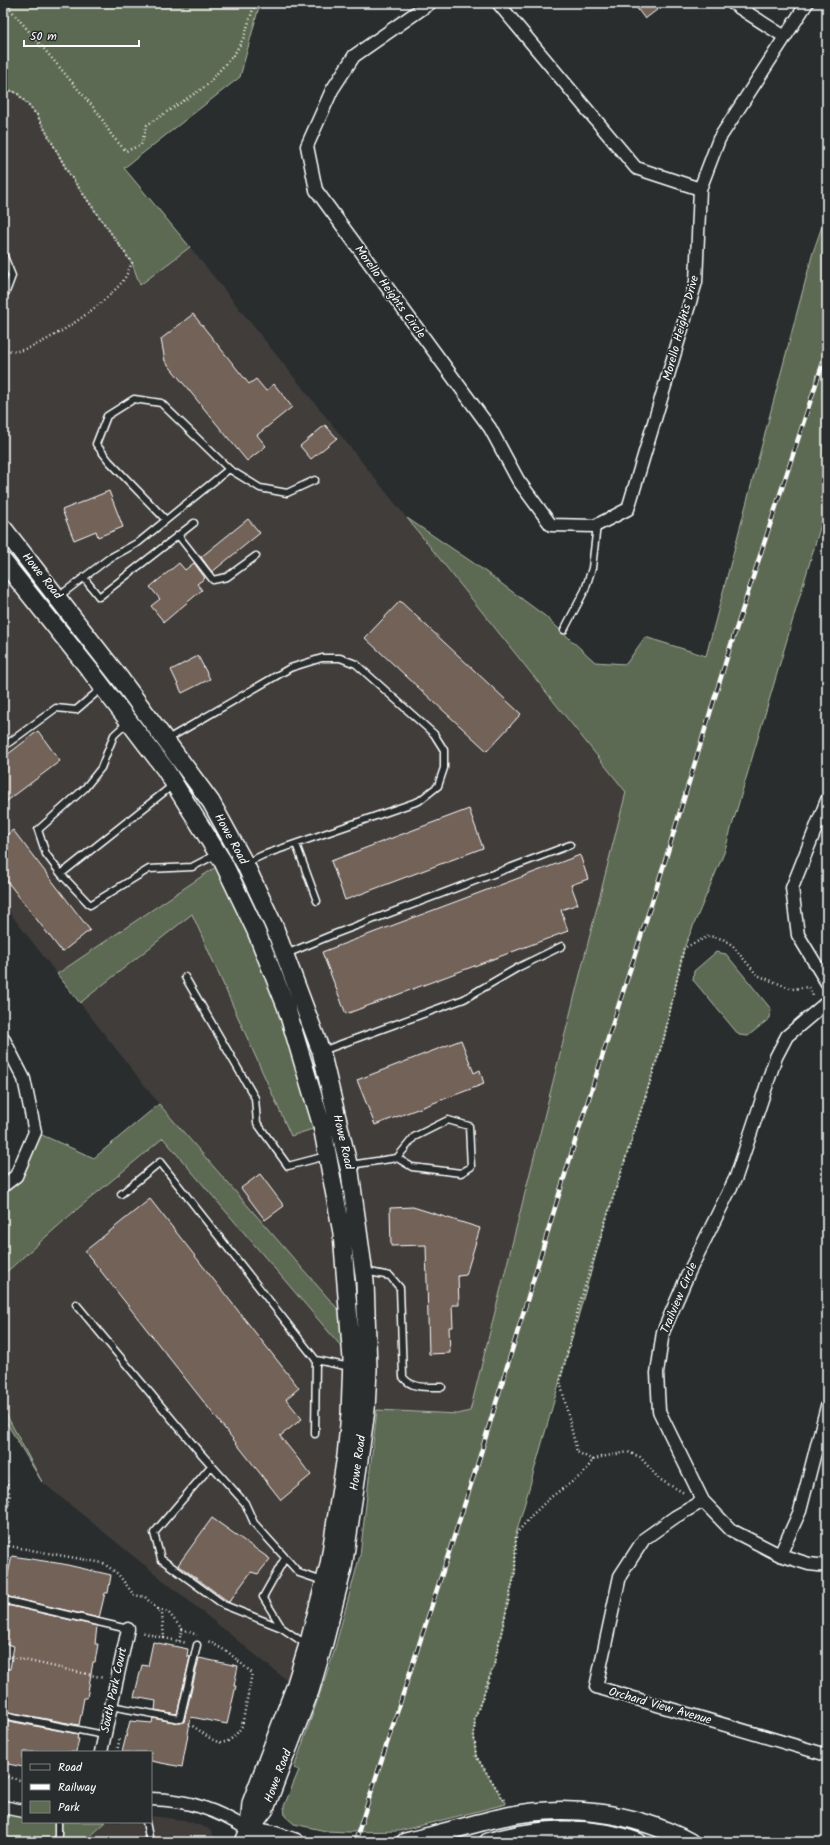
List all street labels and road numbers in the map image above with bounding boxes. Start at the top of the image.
street label: Morello Heights Circle [350,241,431,343]
street label: Morello Heights Drive [658,273,704,383]
street label: Howe Road [17,548,68,604]
street label: Howe Road [209,810,253,869]
street label: Howe Road [327,1113,359,1172]
street label: Trailview Circle [655,1259,703,1337]
street label: Howe Road [345,1433,371,1492]
street label: South Park Court [96,1645,132,1735]
street label: Orchard View Avenue [606,1682,714,1730]
street label: Howe Road [259,1746,297,1805]

